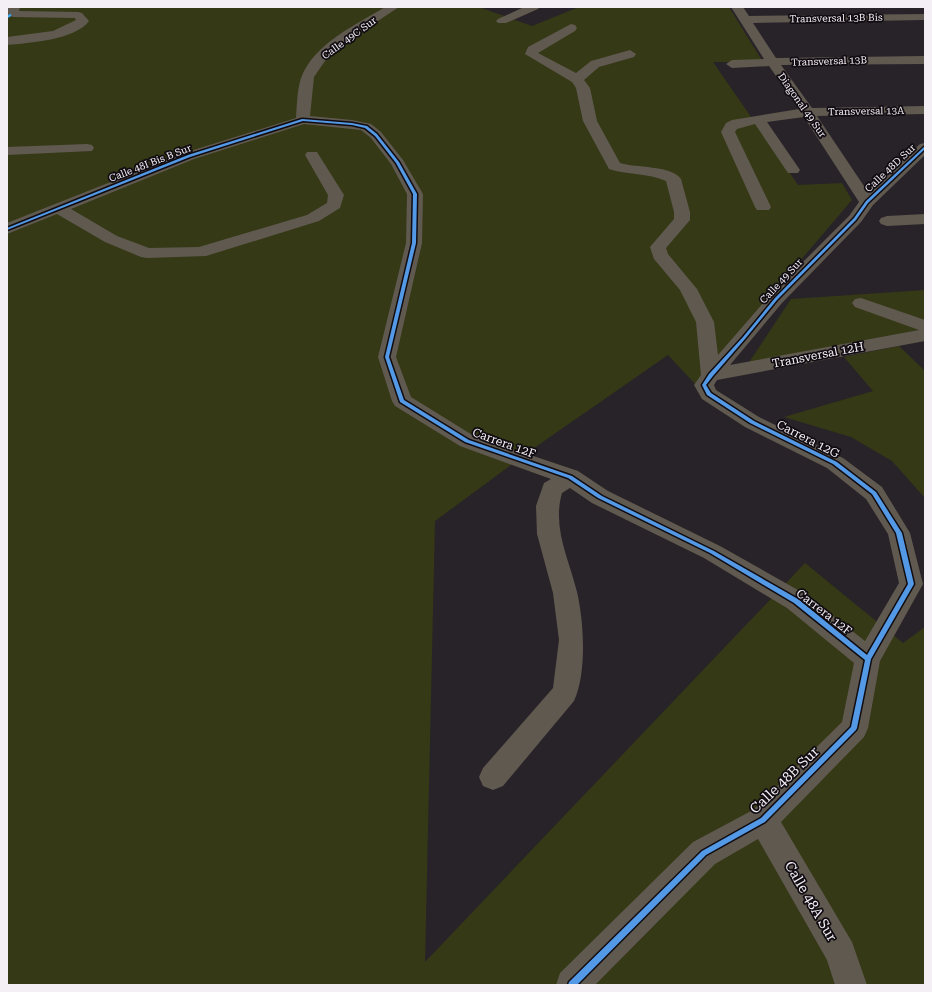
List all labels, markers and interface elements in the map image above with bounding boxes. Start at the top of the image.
street label: Transversal 13B Bis [789,12,883,24]
street label: Calle 49C Sur [320,15,378,61]
street label: Transversal 13B [791,54,867,68]
street label: Diagonal 49 Sur [776,71,828,139]
street label: Transversal 13A [828,105,904,117]
street label: Calle 48I Bis B Sur [107,142,193,184]
street label: Calle 48D Sur [863,142,917,194]
street label: Calle 49 Sur [758,256,804,306]
street label: Transversal 12H [771,339,865,371]
street label: Carrera 12G [774,417,842,461]
street label: Carrera 12F [470,425,538,461]
street label: Carrera 12F [794,586,854,638]
street label: Calle 48B Sur [746,743,822,817]
street label: Calle 48A Sur [782,858,840,944]

